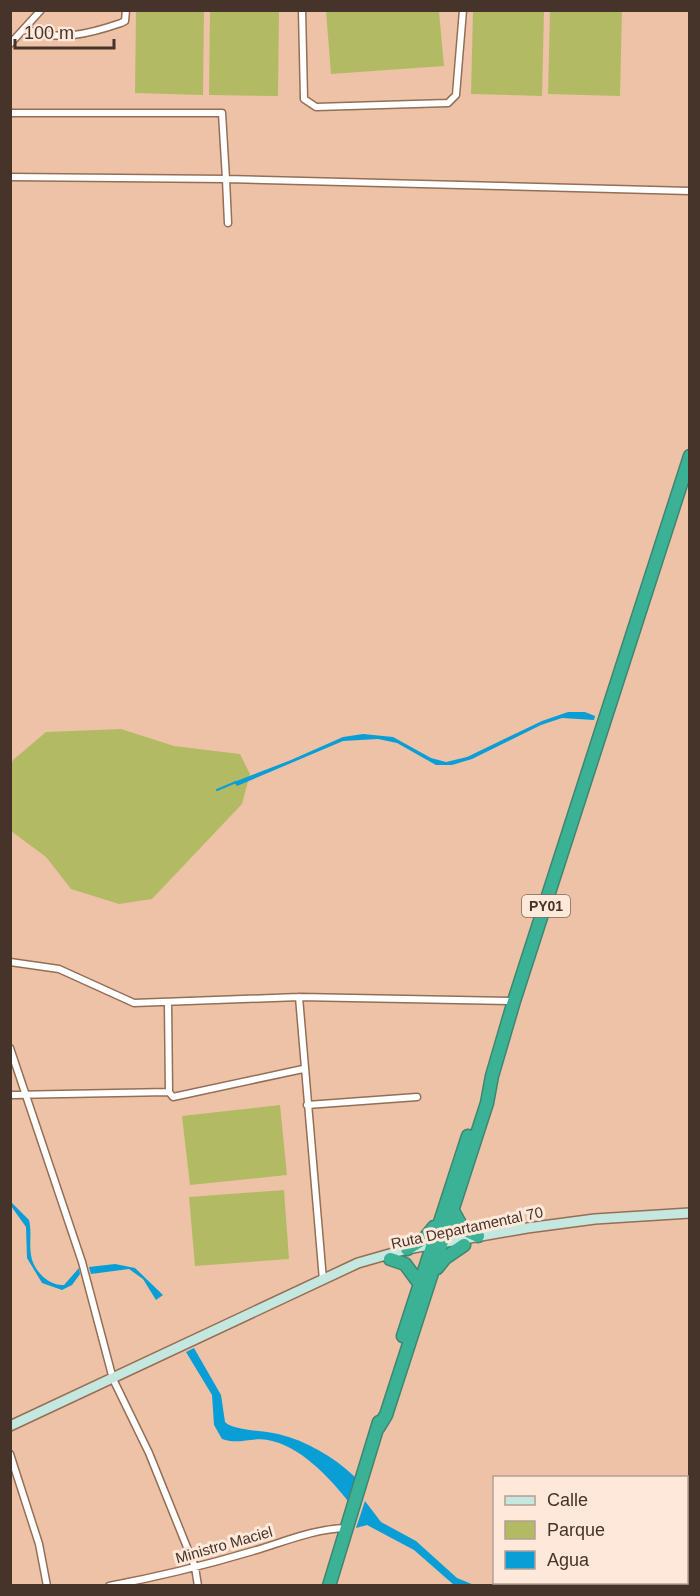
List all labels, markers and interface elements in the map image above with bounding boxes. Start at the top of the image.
scale bar [15,12,114,50]
text: 100 m [24,23,74,43]
road number: PY01 [522,895,570,917]
street label: Ruta Departamental 70 [389,1203,545,1252]
legend [493,1476,688,1584]
text: Calle [547,1490,588,1510]
text: Parque [547,1520,605,1540]
street label: Ministro Maciel [173,1523,274,1566]
text: Agua [547,1550,590,1570]

